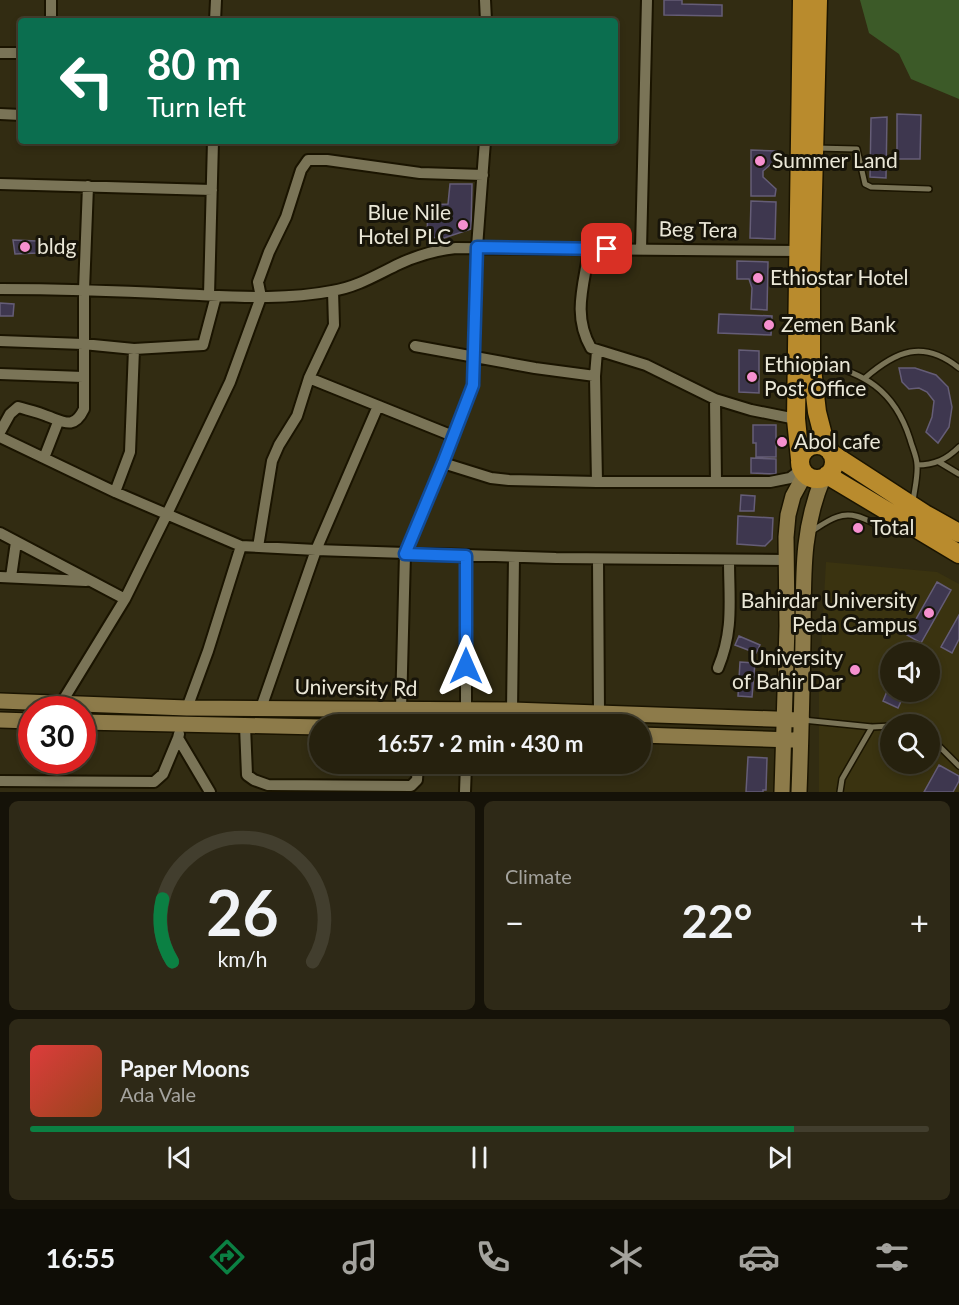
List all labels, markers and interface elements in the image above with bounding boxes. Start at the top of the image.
text: 80 m [147,39,241,89]
icon: left [48,42,126,120]
text: Turn left [147,90,246,123]
place label: Summer Land [772,147,898,172]
marker: Summer Land [753,154,767,168]
place label: Blue Nile Hotel PLC [358,199,451,248]
street label: Beg Tera [658,215,738,242]
marker: Blue Nile Hotel PLC [456,218,470,232]
pin [581,223,632,274]
icon: arrive [590,232,623,265]
place label: bldg [37,233,76,258]
marker: bldg [18,240,32,254]
place label: Ethiostar Hotel [770,264,908,289]
marker: Ethiostar Hotel [751,271,765,285]
place label: Zemen Bank [781,311,896,336]
marker: Zemen Bank [762,318,776,332]
place label: Ethiopian Post Office [764,351,866,400]
marker: Ethiopian Post Office [745,370,759,384]
place label: Abol cafe [794,428,881,453]
marker: Abol cafe [775,435,789,449]
place label: Total [870,514,914,539]
marker: Total [851,521,865,535]
place label: Bahirdar University Peda Campus [741,587,917,636]
marker: Bahirdar University Peda Campus [922,606,936,620]
position arrow [434,634,498,698]
map controls [880,642,940,774]
button: sound [880,642,940,702]
place label: University of Bahir Dar [732,644,843,693]
marker: University of Bahir Dar [848,663,862,677]
street label: University Rd [294,673,418,700]
speed limit sign: 30 [18,696,96,774]
button: search [880,714,940,774]
text: 16:57 · 2 min · 430 m [377,730,583,757]
text: Climate [505,864,572,888]
text: 26 [206,874,278,949]
text: 22° [682,894,752,948]
text: − [505,902,524,942]
text: + [910,902,929,942]
text: km/h [217,947,267,973]
text: Paper Moons [120,1055,250,1082]
text: Ada Vale [120,1082,196,1106]
icon: previous [163,1141,196,1174]
icon: pause [463,1141,496,1174]
icon: next [763,1141,796,1174]
icon: directions [206,1236,248,1278]
icon: music [339,1236,381,1278]
icon: phone [472,1236,514,1278]
icon: climate [605,1236,647,1278]
icon: car [738,1236,780,1278]
icon: filters [871,1236,913,1278]
text: 16:55 [46,1241,115,1274]

